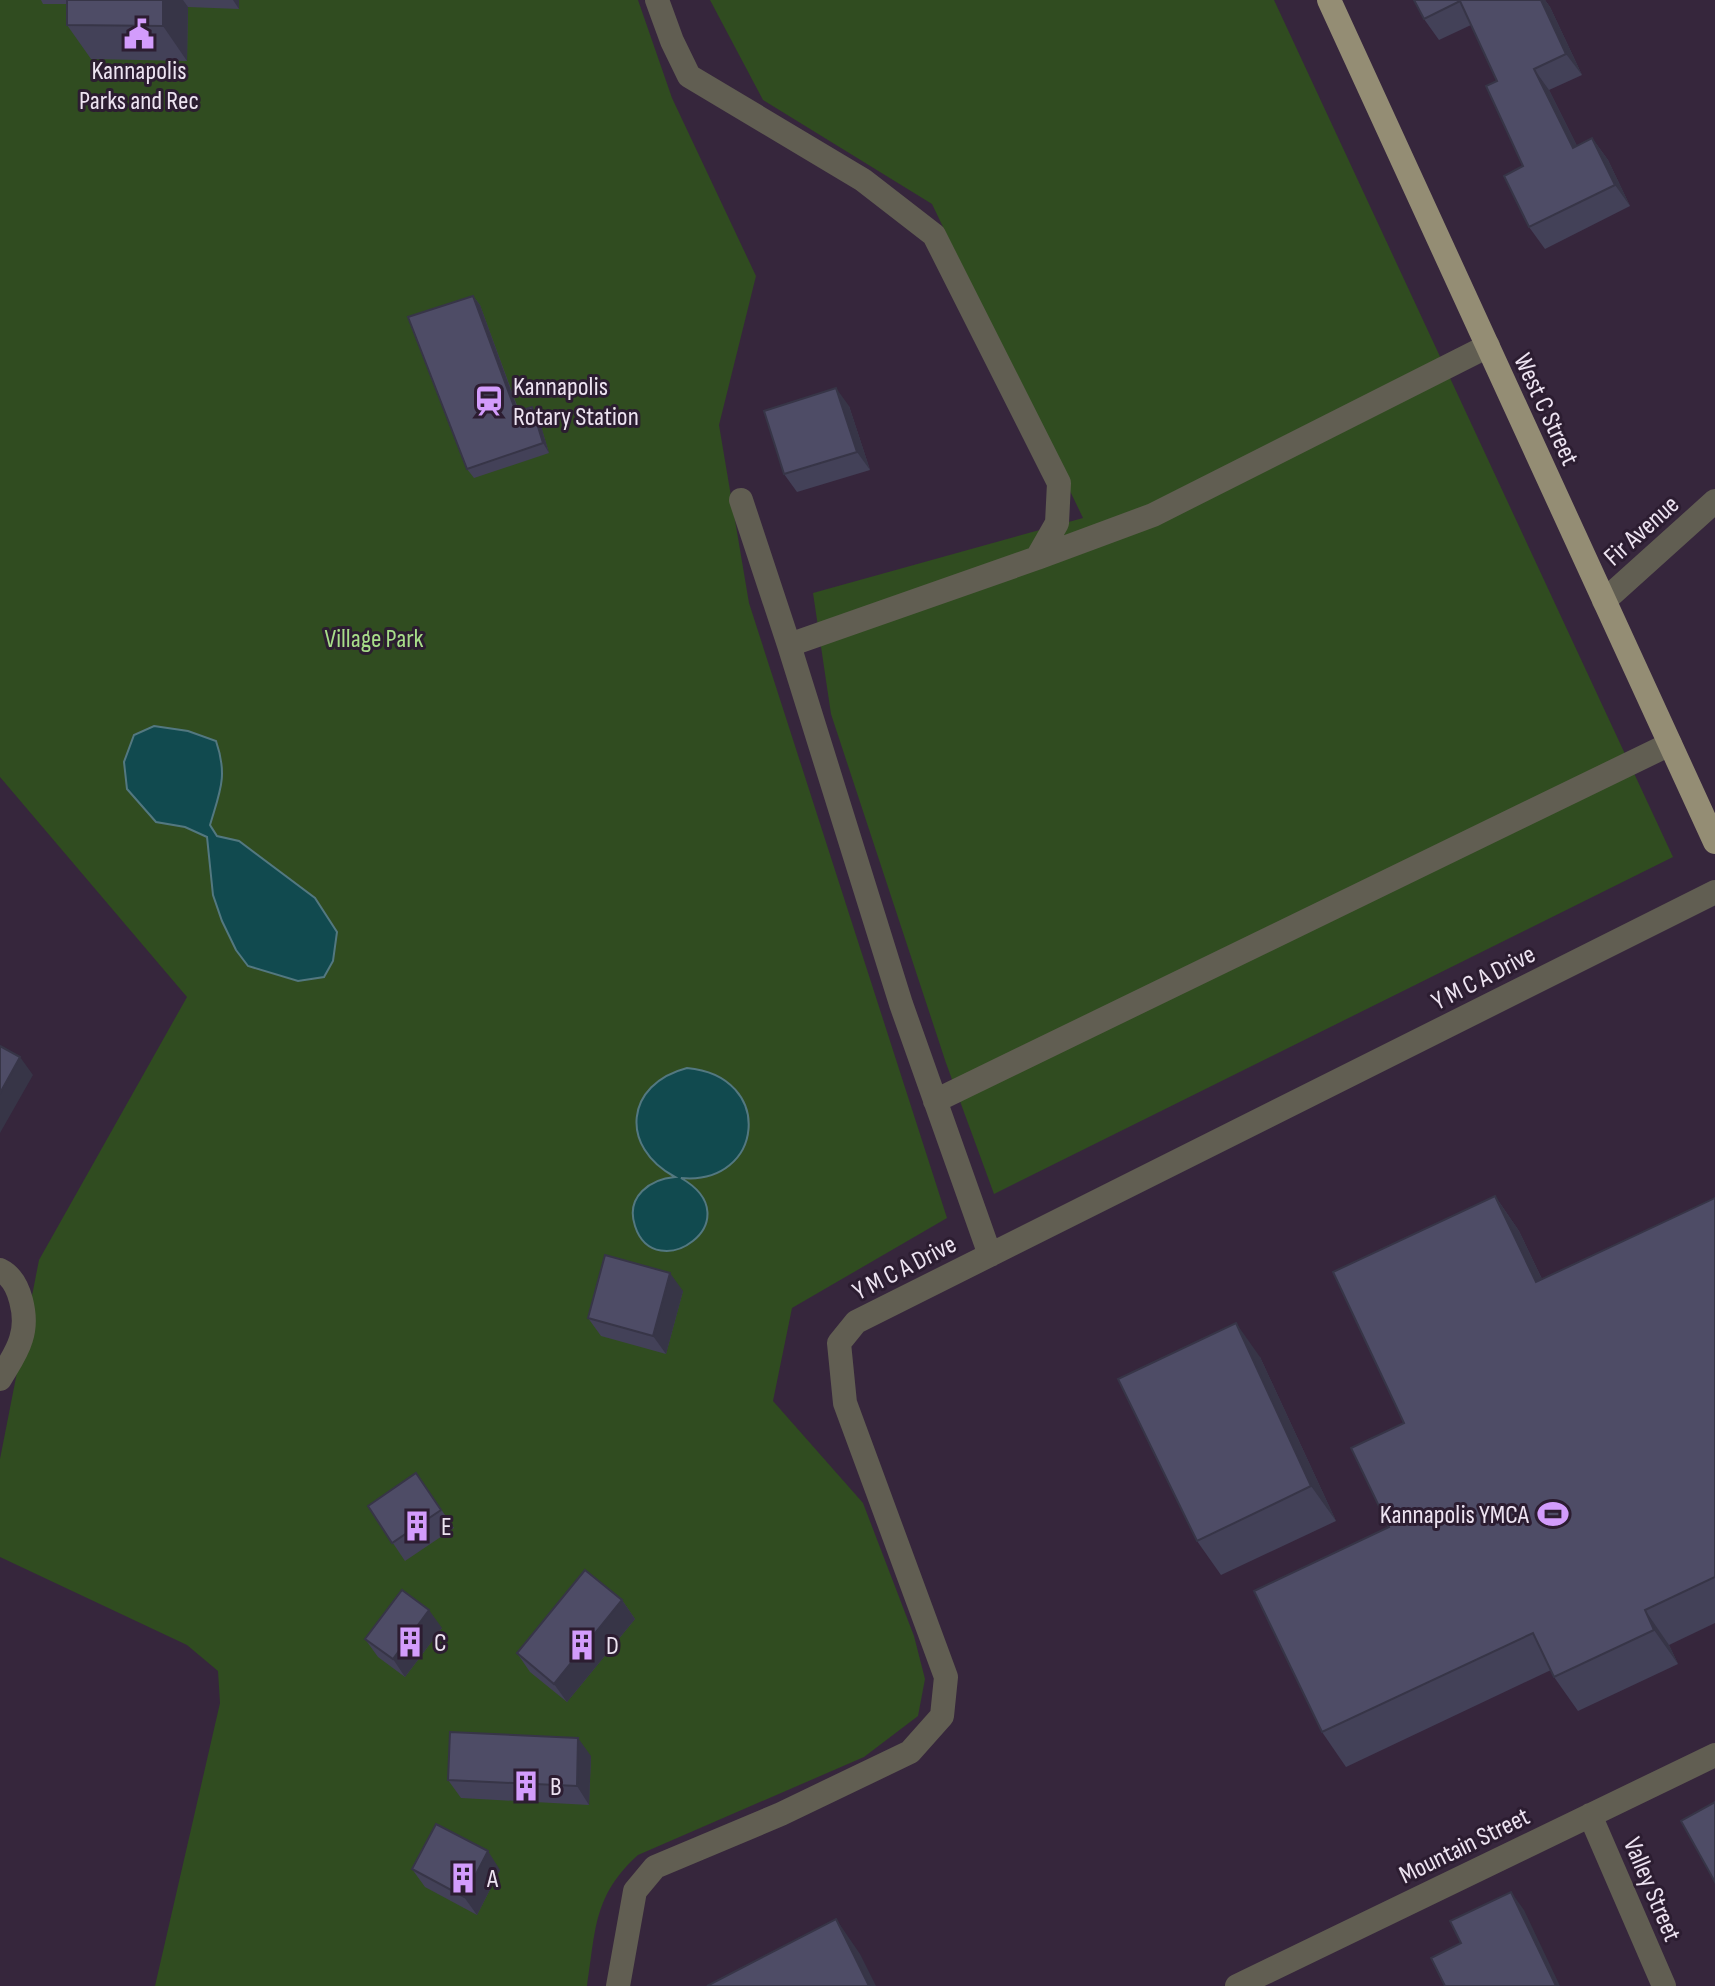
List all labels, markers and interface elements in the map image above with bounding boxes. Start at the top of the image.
public building icon: Kannapolis Parks and Rec [122,17,156,51]
place label: Kannapolis Parks and Rec [79,56,199,117]
street label: West C Street [1506,349,1585,471]
place label: Kannapolis Rotary Station [513,372,639,433]
station icon: Kannapolis Rotary Station [472,384,506,418]
street label: Fir Avenue [1598,489,1686,573]
park label: Village Park [324,624,424,655]
street label: Y M C A Drive [1427,939,1541,1018]
street label: Y M C A Drive [848,1229,962,1308]
sports icon: Kannapolis YMCA [1536,1497,1570,1531]
place label: Kannapolis YMCA [1380,1500,1530,1531]
building icon: E [400,1509,434,1543]
place label: E [441,1512,452,1543]
building icon: C [393,1625,427,1659]
place label: C [434,1628,447,1659]
building icon: D [565,1628,599,1662]
place label: D [606,1631,619,1662]
building icon: B [509,1769,543,1803]
place label: B [550,1772,562,1803]
street label: Mountain Street [1394,1801,1535,1891]
street label: Valley Street [1616,1833,1687,1946]
building icon: A [446,1861,480,1895]
place label: A [486,1864,499,1895]

